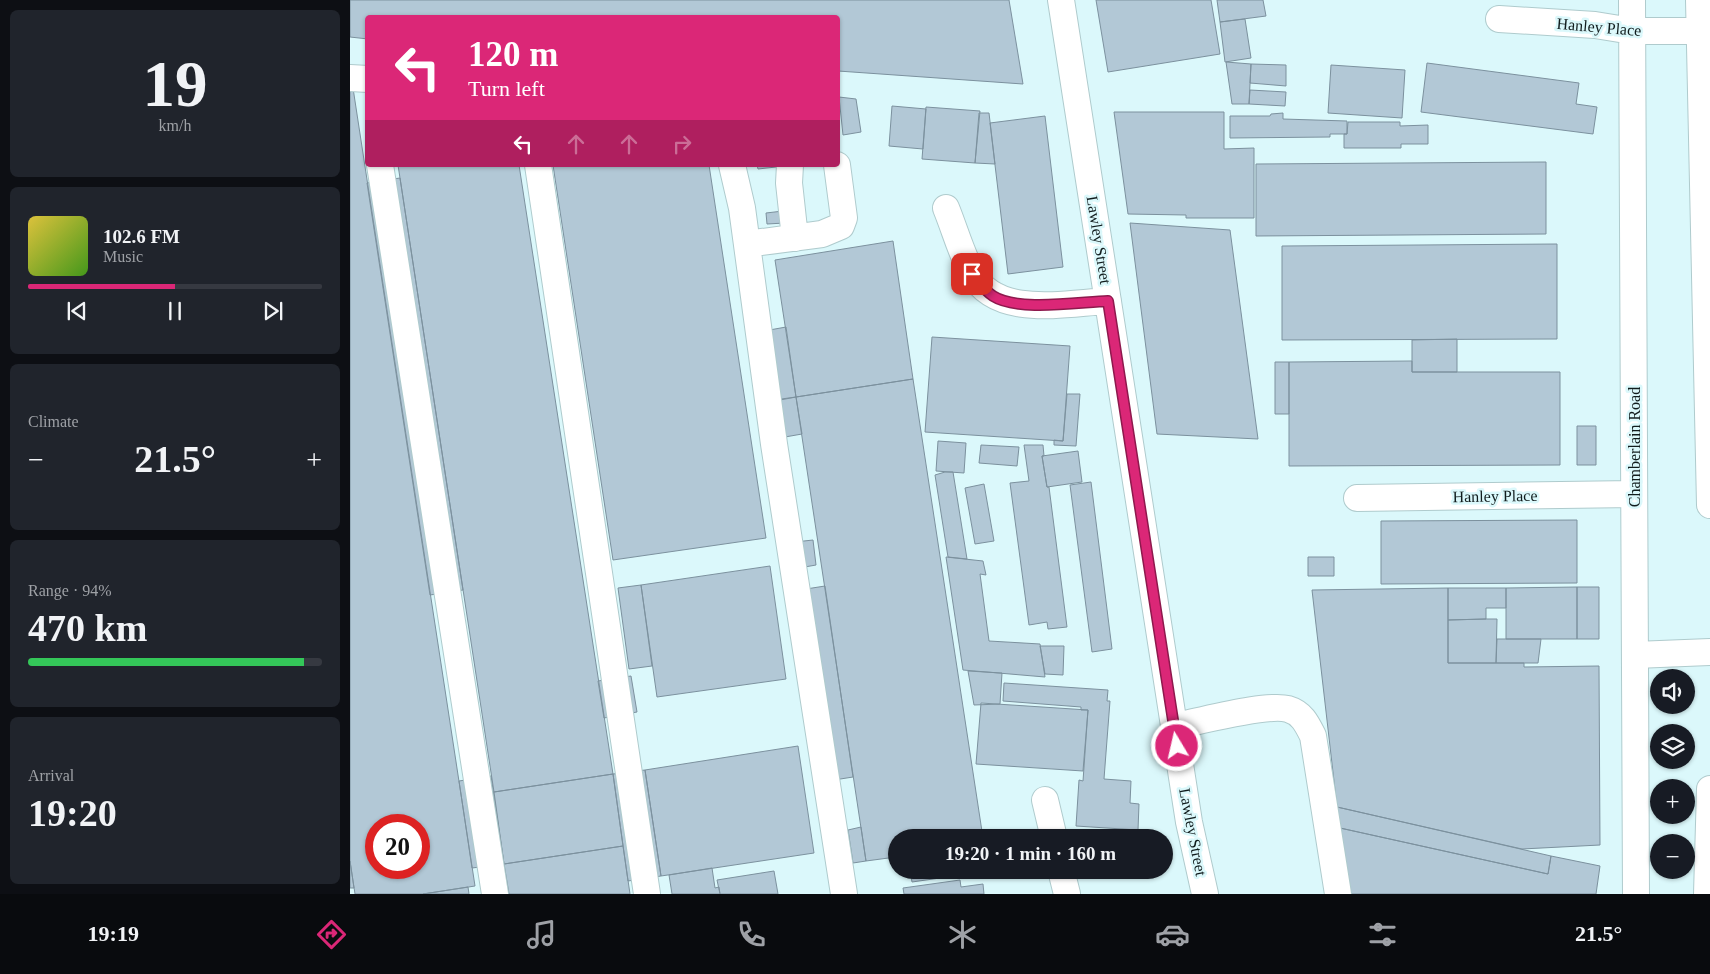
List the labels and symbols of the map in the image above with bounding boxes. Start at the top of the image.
street label: Hanley Place [1556,15,1642,40]
street label: Lawley Street [1083,195,1114,286]
pin [951,253,993,295]
street label: Chamberlain Road [1626,387,1643,507]
street label: Hanley Place [1452,487,1538,506]
position arrow [1150,719,1202,771]
street label: Lawley Street [1175,787,1210,878]
speed limit sign: 20 [365,814,430,879]

